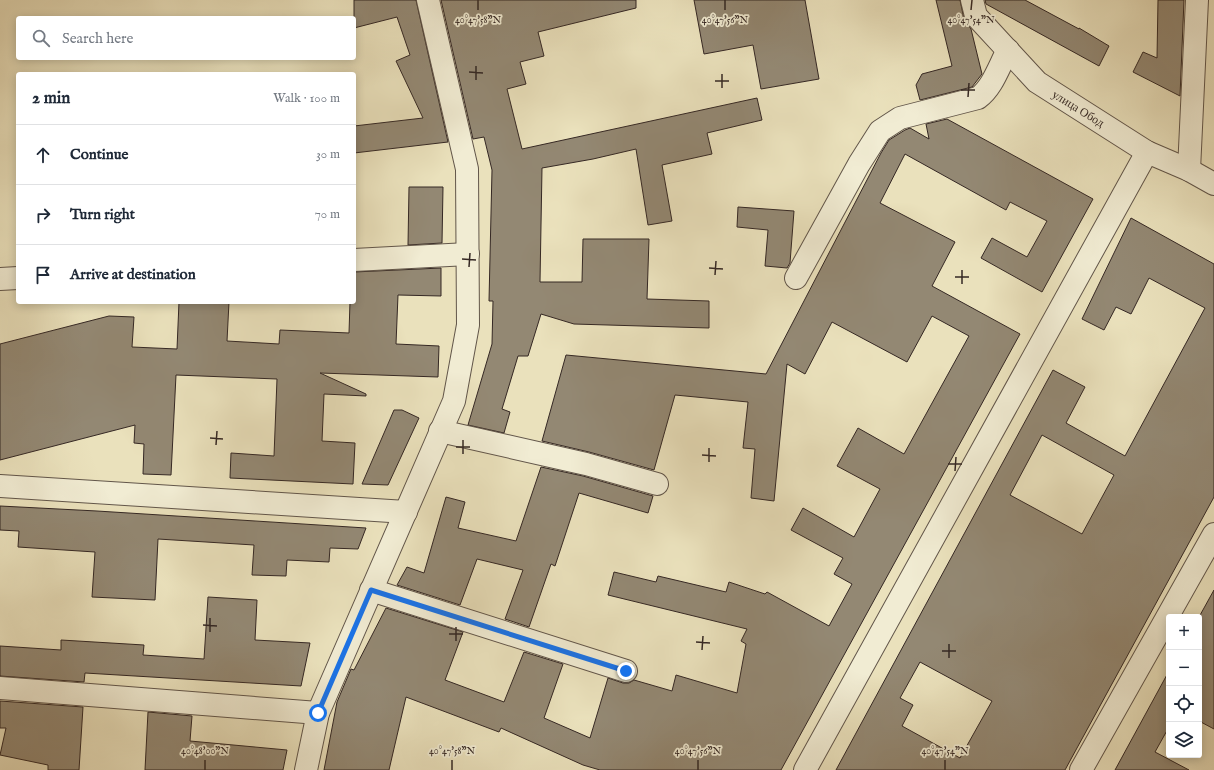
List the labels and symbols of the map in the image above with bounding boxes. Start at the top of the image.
text: 40°47'58"N [455,14,501,27]
text: 40°47'56"N [702,14,749,27]
text: 40°47'54"N [947,14,995,27]
street label: улица Обод [1049,87,1107,131]
route end [617,662,635,680]
route start [309,704,327,722]
text: 40°48'00"N [181,745,229,758]
text: 40°47'58"N [429,745,475,758]
text: 40°47'56"N [675,745,722,758]
text: 40°47'54"N [921,745,969,758]

